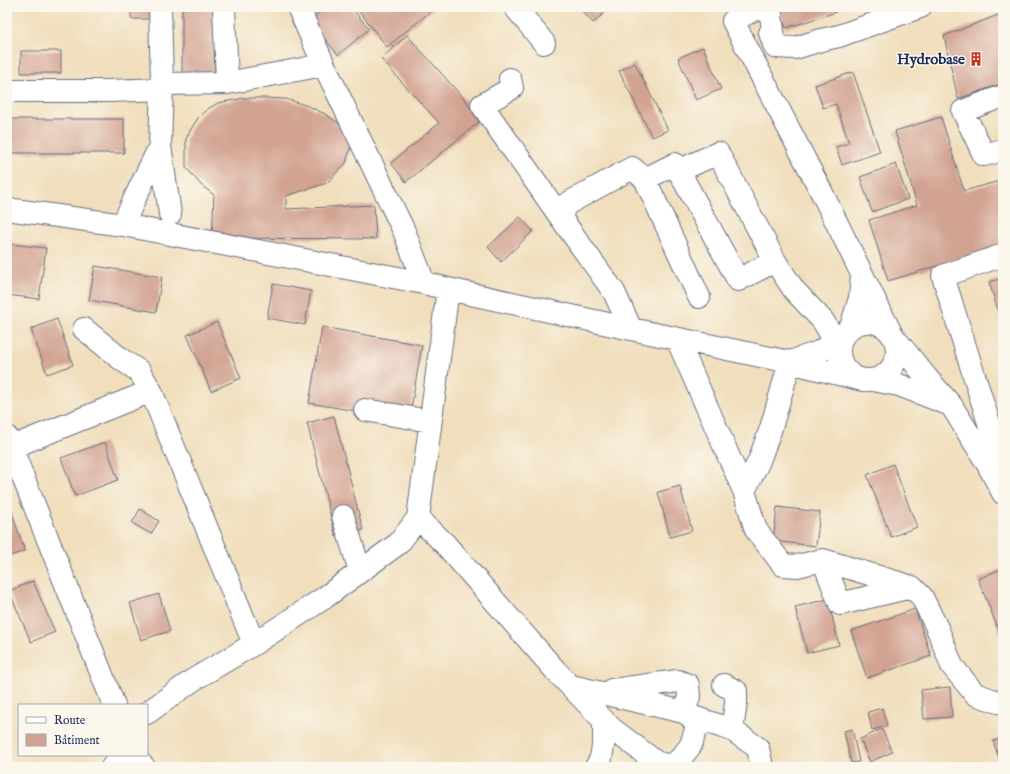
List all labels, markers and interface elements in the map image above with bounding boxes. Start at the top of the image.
place label: Hydrobase [897,50,965,69]
building icon: Hydrobase [968,51,984,67]
legend [18,704,148,756]
text: Route [54,713,86,728]
text: Bâtiment [54,733,100,748]

